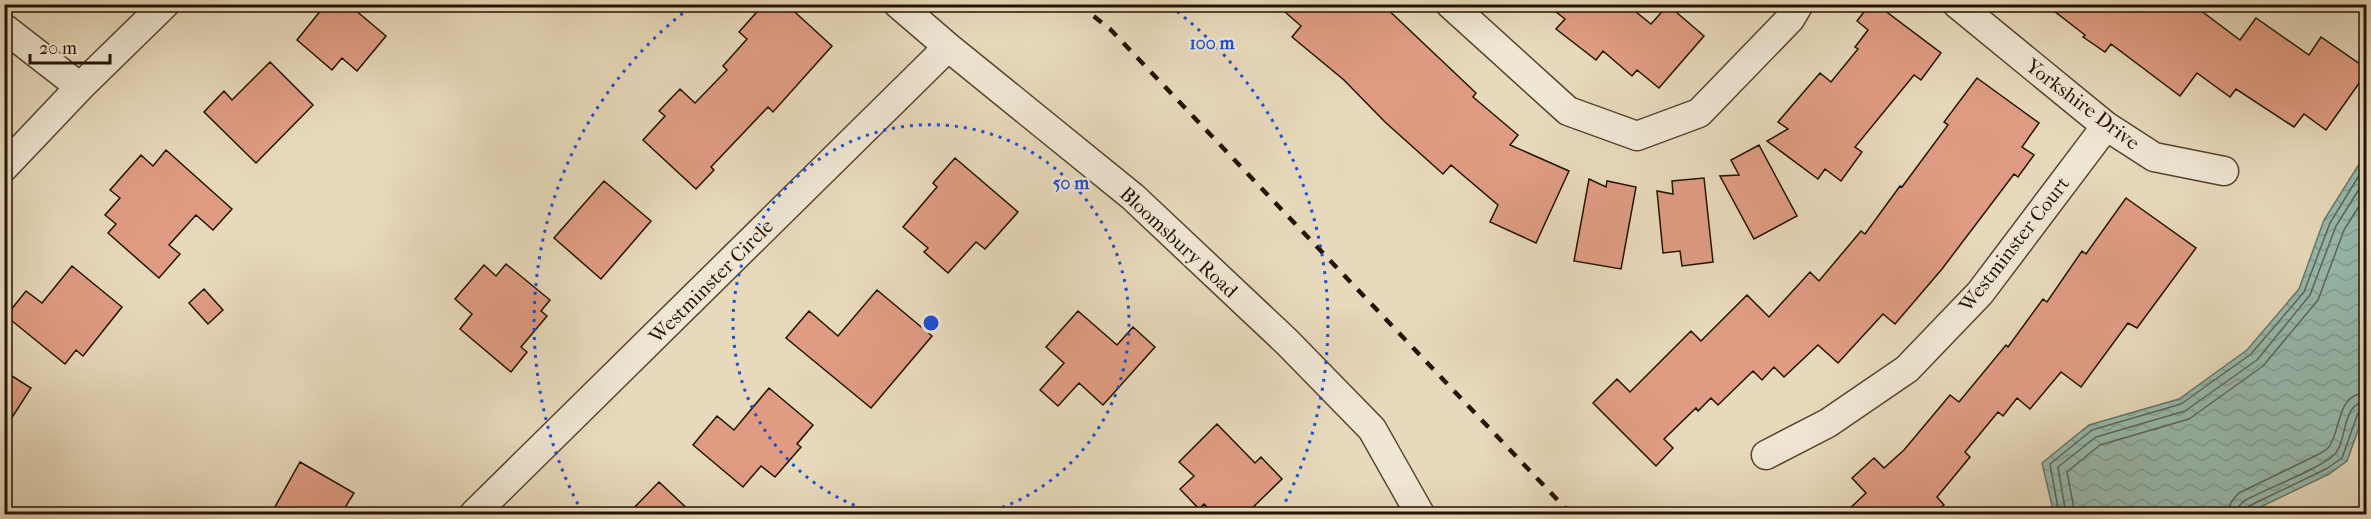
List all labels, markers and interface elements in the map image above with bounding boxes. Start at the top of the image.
scale bar [30,27,110,65]
text: 100 m [1189,33,1236,54]
text: 20 m [39,38,77,59]
street label: Yorkshire Drive [2021,54,2144,155]
street label: Westminster Court [1954,172,2074,317]
text: 50 m [1053,173,1090,194]
street label: Bloomsbury Road [1115,182,1243,303]
street label: Westminster Circle [644,215,778,349]
centre of rings [921,313,941,333]

